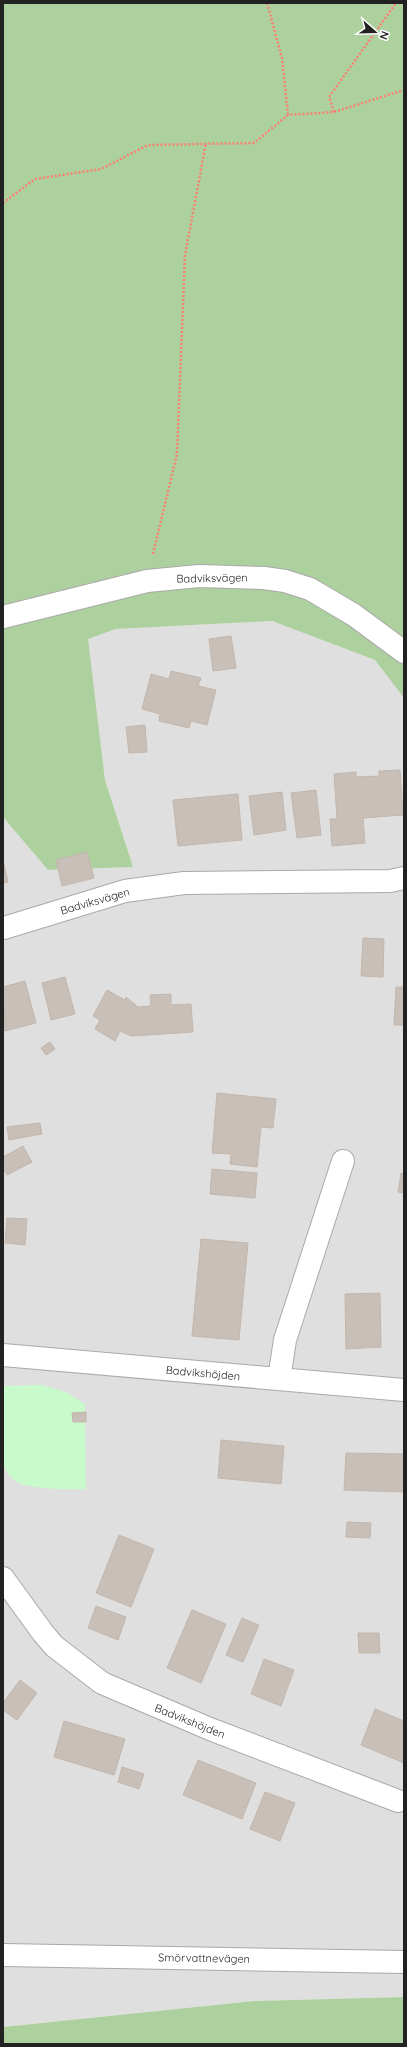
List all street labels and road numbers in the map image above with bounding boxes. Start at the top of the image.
street label: Badviksvägen [176,570,248,586]
street label: Badviksvägen [59,884,131,918]
street label: Badvikshöjden [165,1363,241,1383]
street label: Badvikshöjden [153,1701,227,1741]
street label: Smörvattnevägen [158,1950,250,1966]

